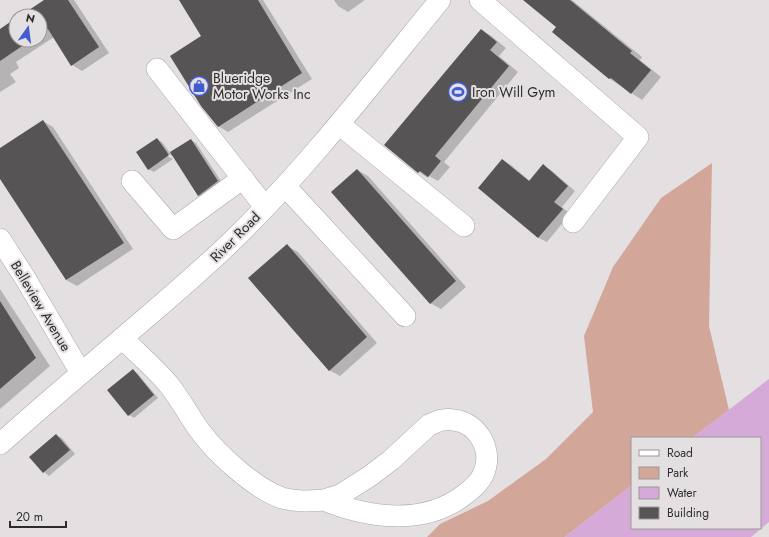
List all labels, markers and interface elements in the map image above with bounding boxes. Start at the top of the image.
north arrow [8,8,48,48]
text: N [24,9,37,27]
place label: Blueridge Motor Works Inc [213,68,311,104]
shop icon: Blueridge Motor Works Inc [188,75,210,97]
sports icon: Iron Will Gym [447,81,469,103]
place label: Iron Will Gym [472,82,556,102]
street label: River Road [205,207,265,267]
street label: Belleview Avenue [6,257,76,355]
legend [631,437,761,529]
text: Road [667,444,693,462]
text: Park [667,464,689,482]
text: Water [667,484,698,502]
scale bar [10,503,66,529]
text: Building [667,504,709,522]
text: 20 m [16,508,43,526]

